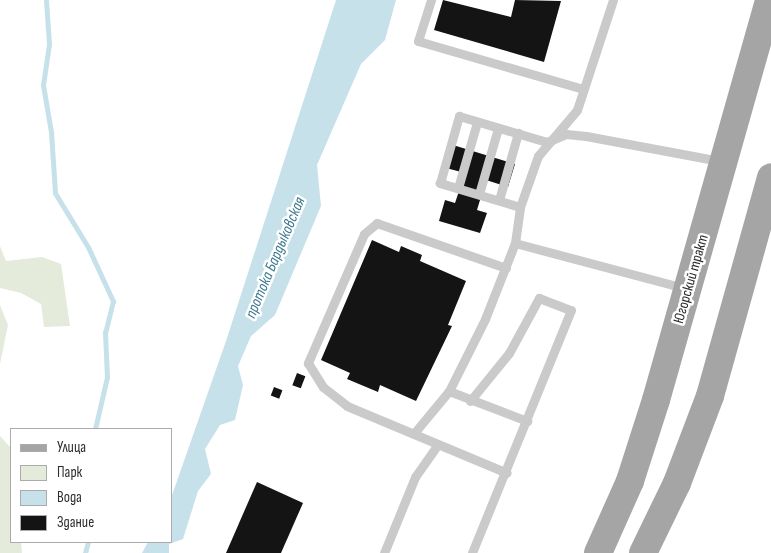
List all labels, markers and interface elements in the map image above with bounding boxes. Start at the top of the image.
water label: протока Бардыковская [242,194,310,322]
street label: Югорский тракт [670,233,712,325]
legend [10,428,172,543]
text: Улица [57,438,86,457]
text: Парк [57,463,82,482]
text: Вода [57,488,82,507]
text: Здание [57,513,94,532]

